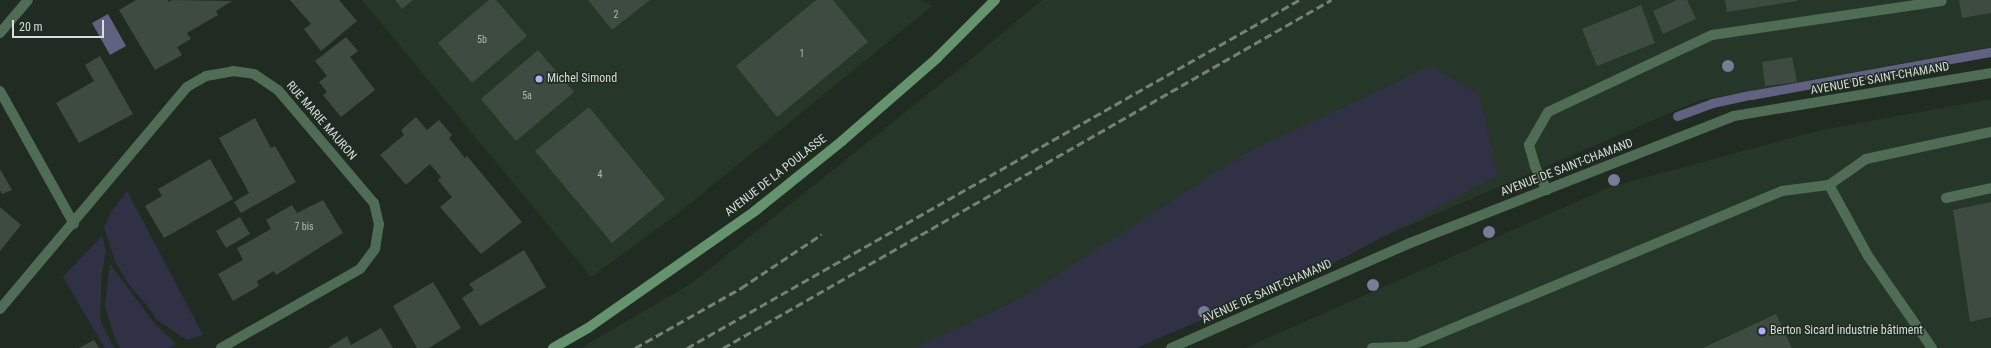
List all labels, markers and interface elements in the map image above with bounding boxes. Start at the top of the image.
house number: 2 [614,9,618,21]
scale bar [14,12,106,38]
text: 20 m [19,20,43,34]
house number: 5b [477,34,487,46]
house number: 1 [800,48,804,60]
street label: AVENUE DE SAINT-CHAMAND [1810,60,1950,98]
place label: Michel Simond [547,72,617,86]
marker: Michel Simond [534,74,544,84]
street label: RUE MARIE MAURON [283,79,359,163]
house number: 5a [522,90,532,102]
street label: AVENUE DE LA POULASSE [722,132,830,220]
street label: AVENUE DE SAINT-CHAMAND [1499,136,1635,200]
house number: 4 [598,169,602,181]
house number: 7 bis [294,221,314,233]
street label: AVENUE DE SAINT-CHAMAND [1200,257,1334,327]
place label: Berton Sicard industrie bâtiment [1770,324,1923,338]
marker: Berton Sicard industrie bâtiment [1757,326,1767,336]

